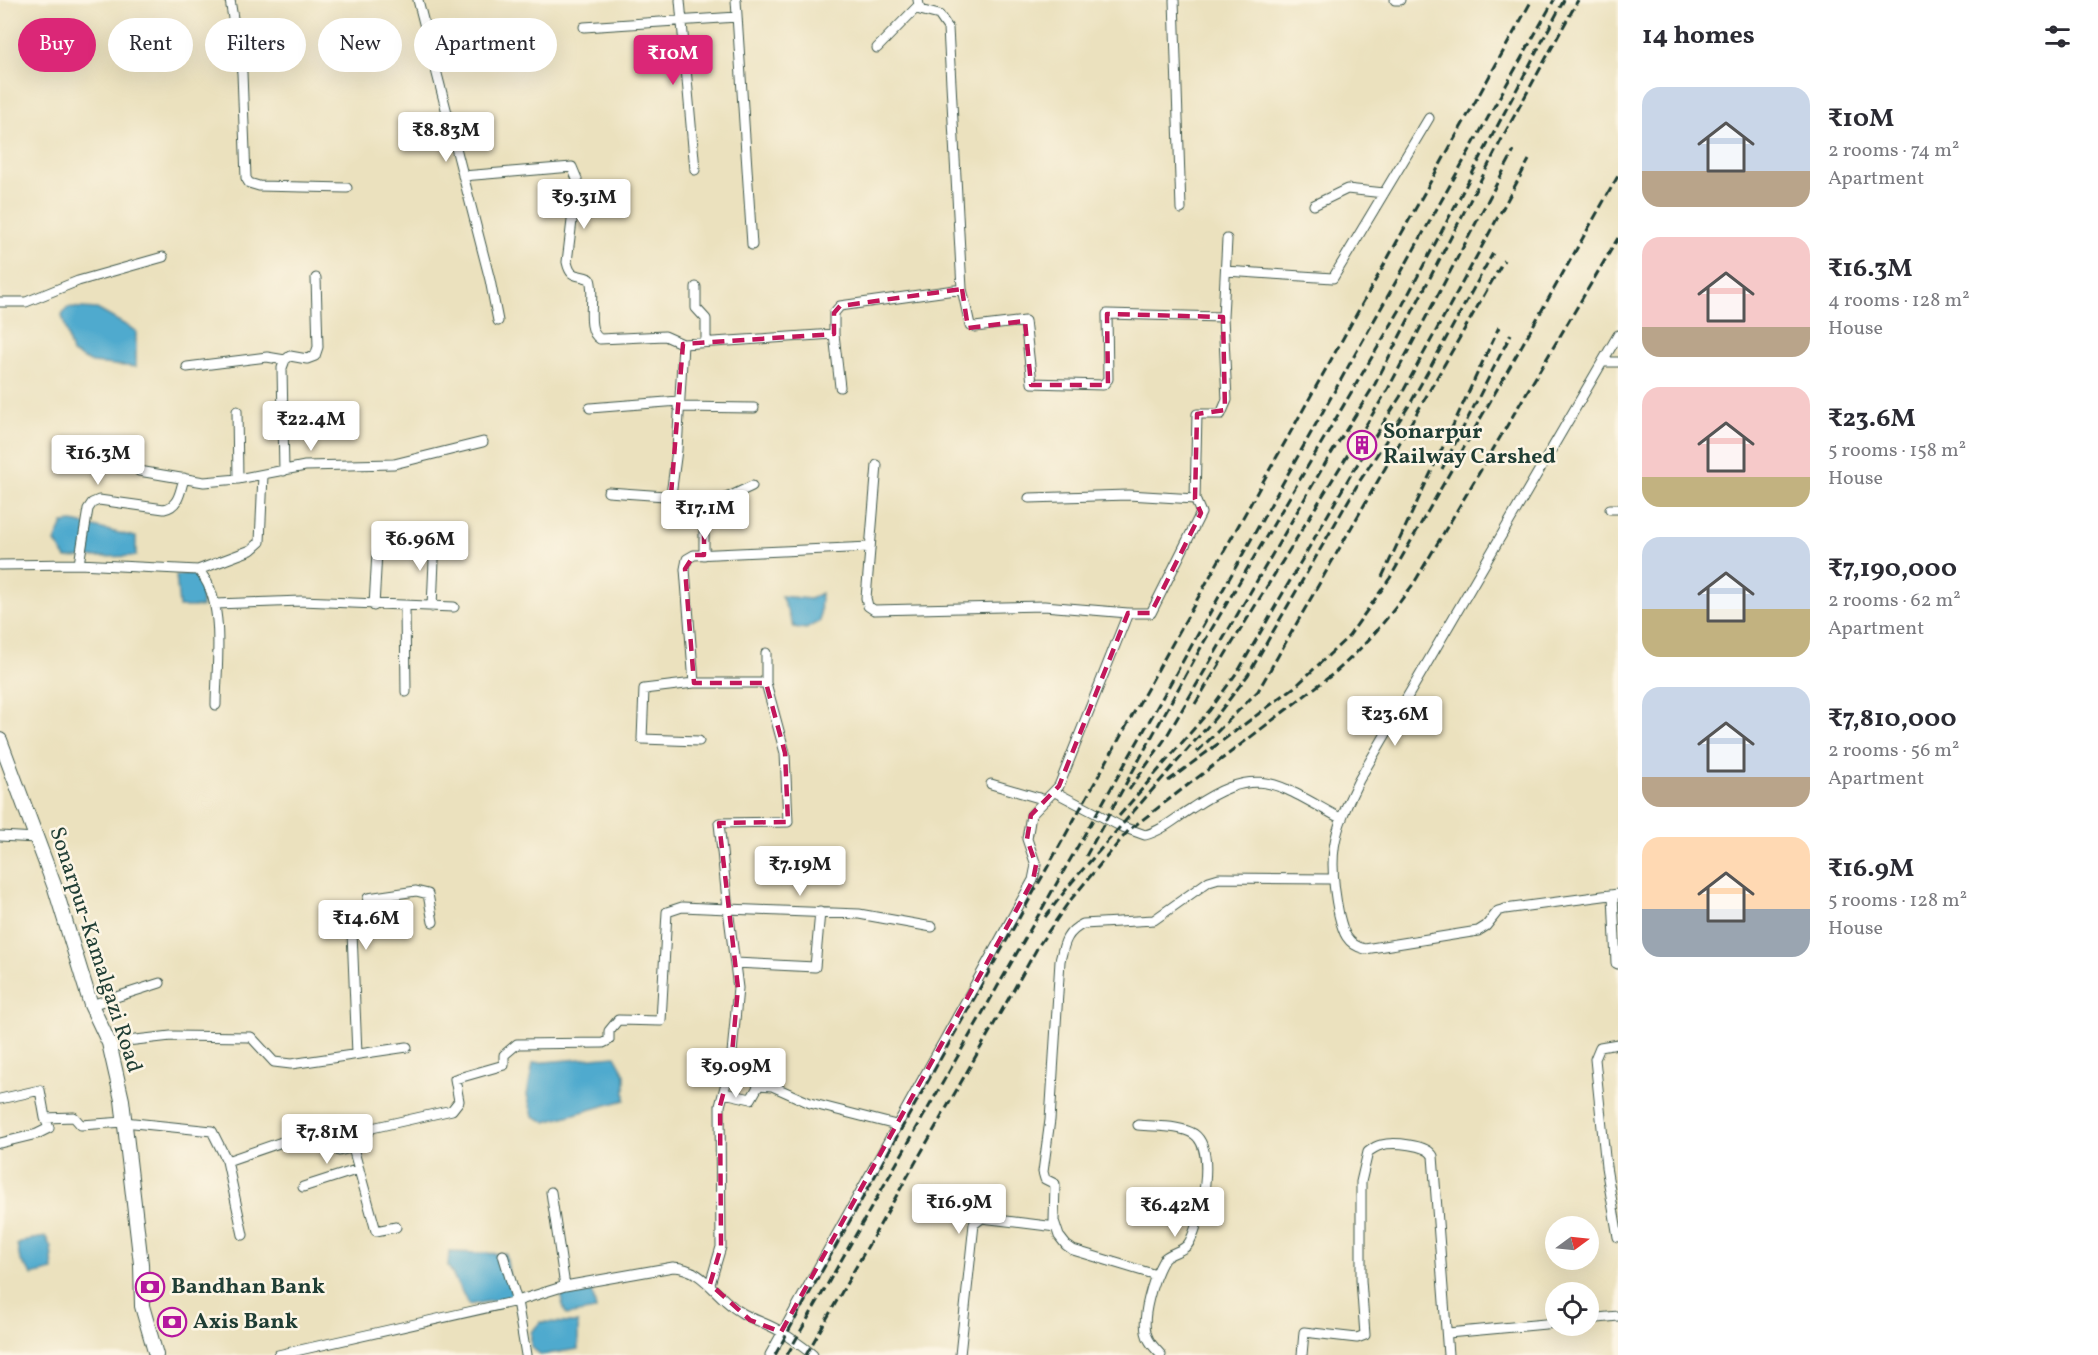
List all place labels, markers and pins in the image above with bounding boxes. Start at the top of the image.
pin: ₹10M [637,35,709,86]
pin: ₹8.83M [397,112,495,163]
pin: ₹9.31M [535,179,633,230]
pin: ₹22.4M [262,401,360,452]
place label: Sonarpur Railway Carshed [1383,417,1556,473]
building icon: Sonarpur Railway Carshed [1346,429,1378,461]
pin: ₹16.3M [49,435,147,486]
pin: ₹17.1M [656,490,754,541]
pin: ₹6.96M [371,521,469,572]
pin: ₹23.6M [1346,696,1444,747]
pin: ₹7.19M [751,846,849,897]
pin: ₹14.6M [317,900,415,951]
pin: ₹9.09M [687,1048,785,1099]
pin: ₹7.81M [278,1114,376,1165]
pin: ₹16.9M [910,1184,1008,1235]
pin: ₹6.42M [1126,1187,1224,1238]
bank icon: Bandhan Bank [134,1271,166,1303]
place label: Bandhan Bank [171,1272,325,1303]
bank icon: Axis Bank [156,1306,188,1338]
place label: Axis Bank [193,1307,298,1338]

